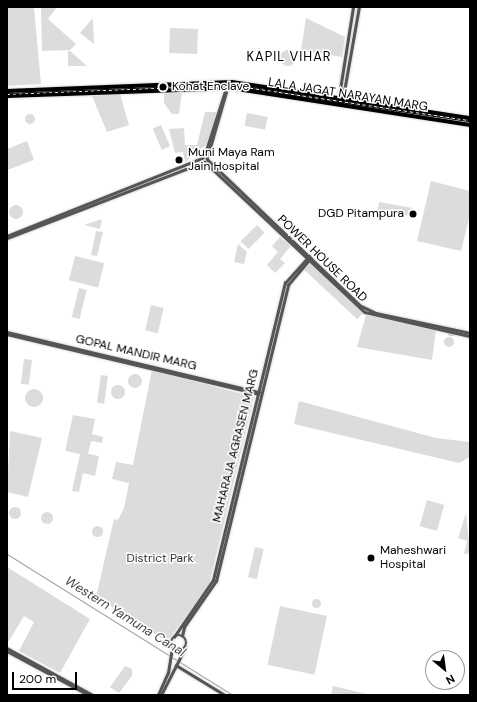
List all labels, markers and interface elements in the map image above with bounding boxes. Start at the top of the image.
district label: KAPIL VIHAR [246,49,332,65]
street label: LALA JAGAT NARAYAN MARG [267,75,429,115]
place label: Kohat Enclave [172,80,249,94]
marker: Kohat Enclave [157,81,169,93]
place label: Muni Maya Ram Jain Hospital [188,146,275,174]
marker: Muni Maya Ram Jain Hospital [173,154,185,166]
place label: DGD Pitampura [318,207,404,221]
marker: DGD Pitampura [407,208,419,220]
street label: POWER HOUSE ROAD [274,213,370,305]
street label: GOPAL MANDIR MARG [74,332,198,374]
street label: MAHARAJA AGRASEN MARG [210,368,262,524]
place label: Maheshwari Hospital [380,544,446,572]
park label: District Park [126,552,194,566]
marker: Maheshwari Hospital [365,552,377,564]
water label: Western Yamuna Canal [62,573,188,661]
north arrow [425,650,465,690]
scale bar [14,664,79,690]
text: 200 m [19,671,56,687]
text: N [443,672,457,688]

